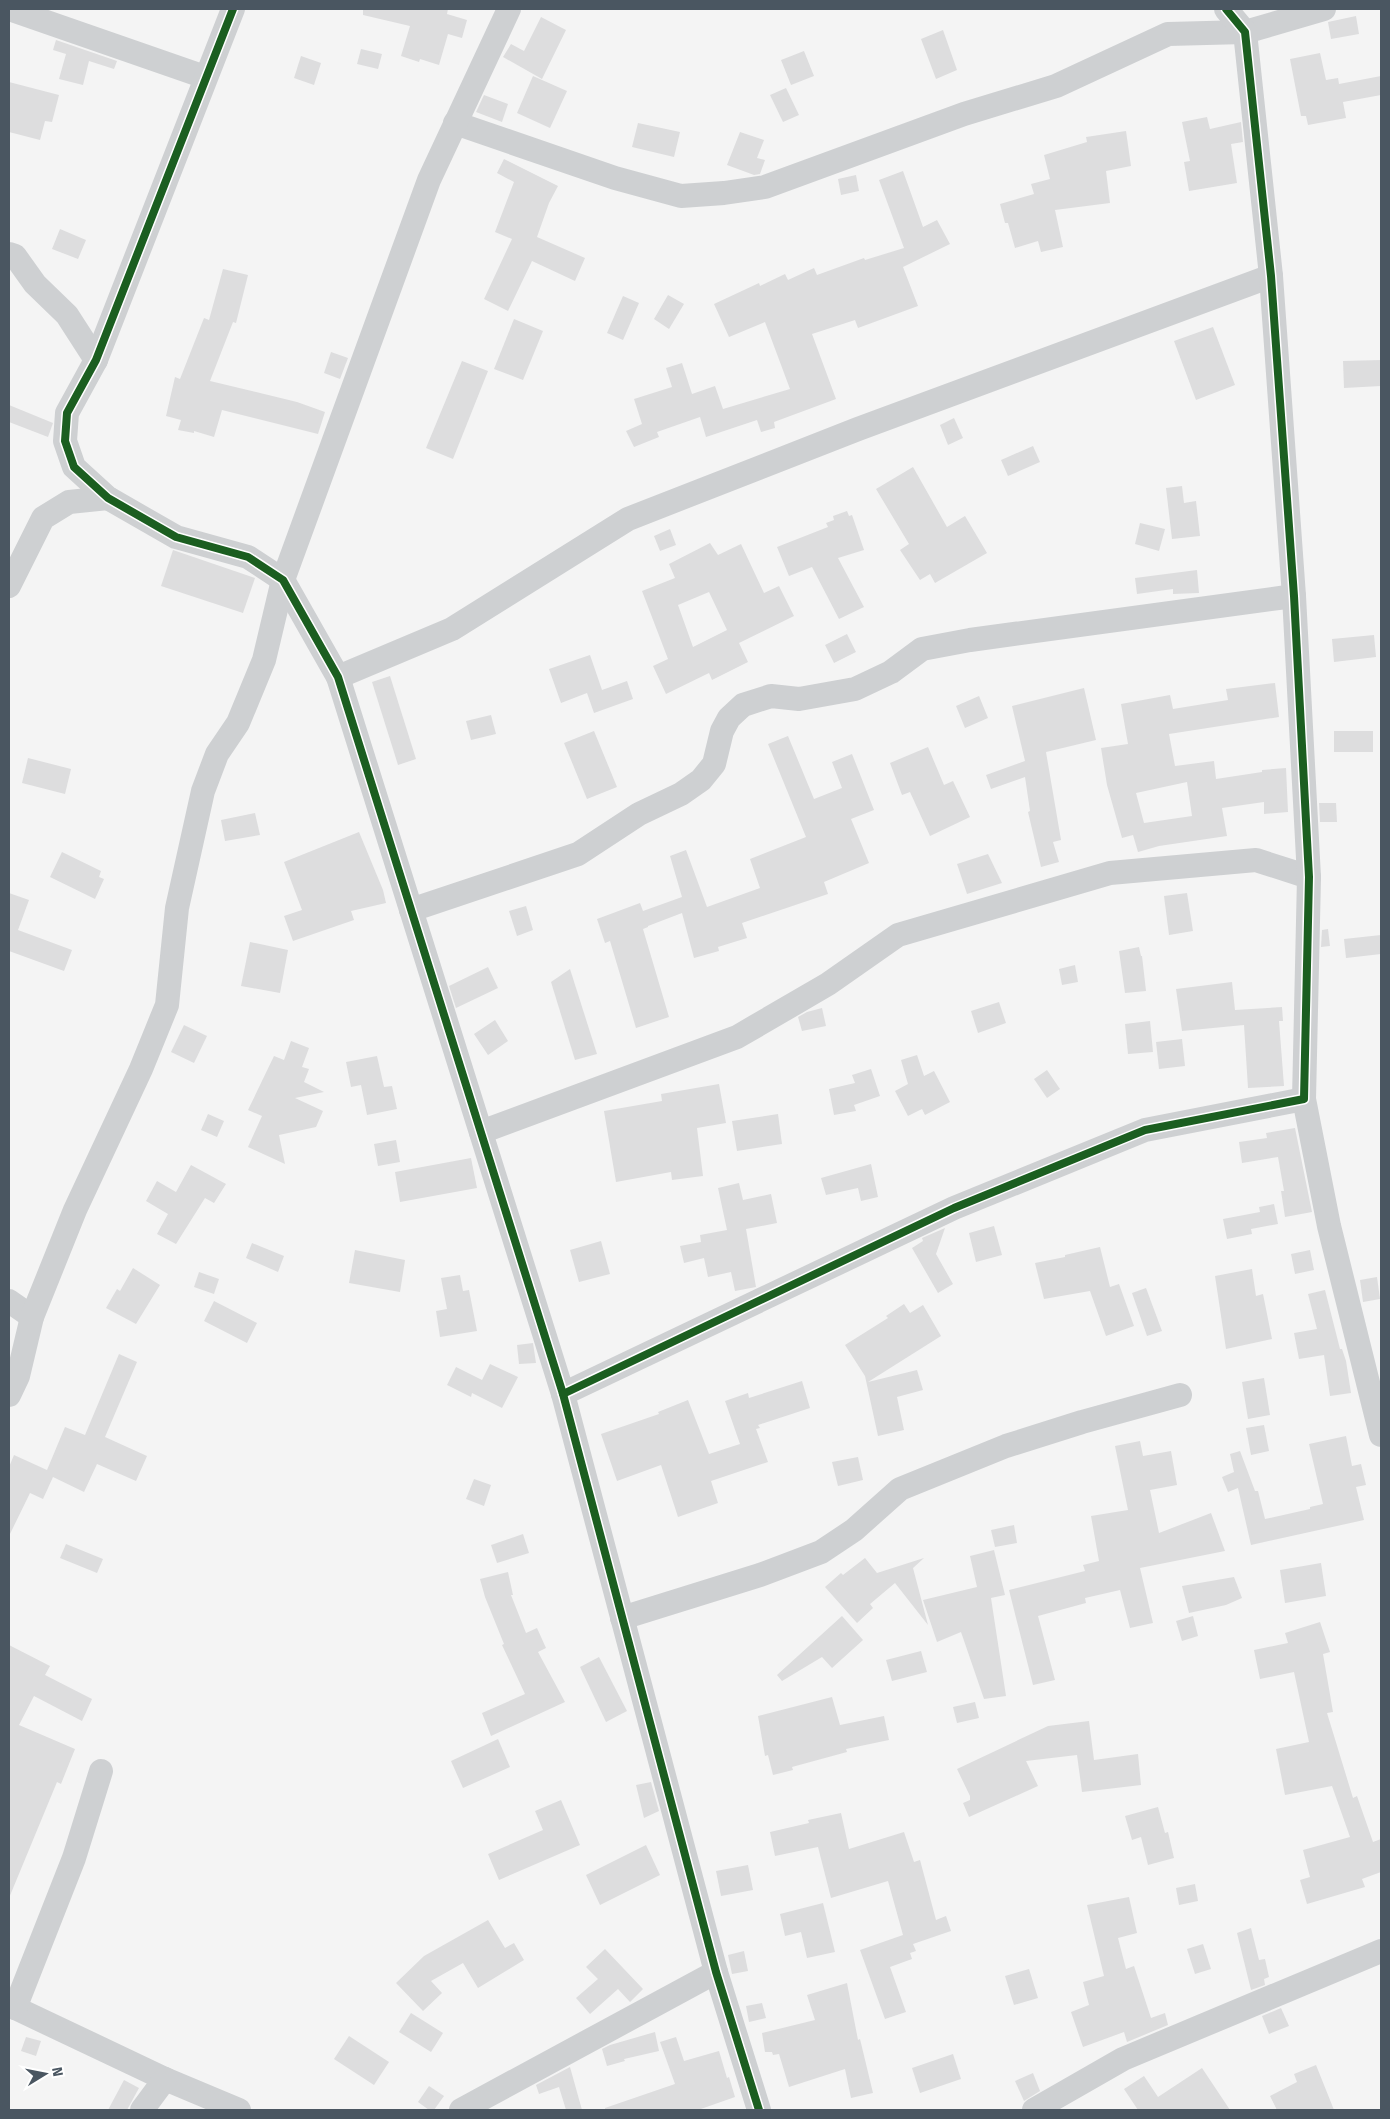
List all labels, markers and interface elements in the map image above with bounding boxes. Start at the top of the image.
north arrow [20,2049,70,2099]
text: N [48,2066,66,2078]

